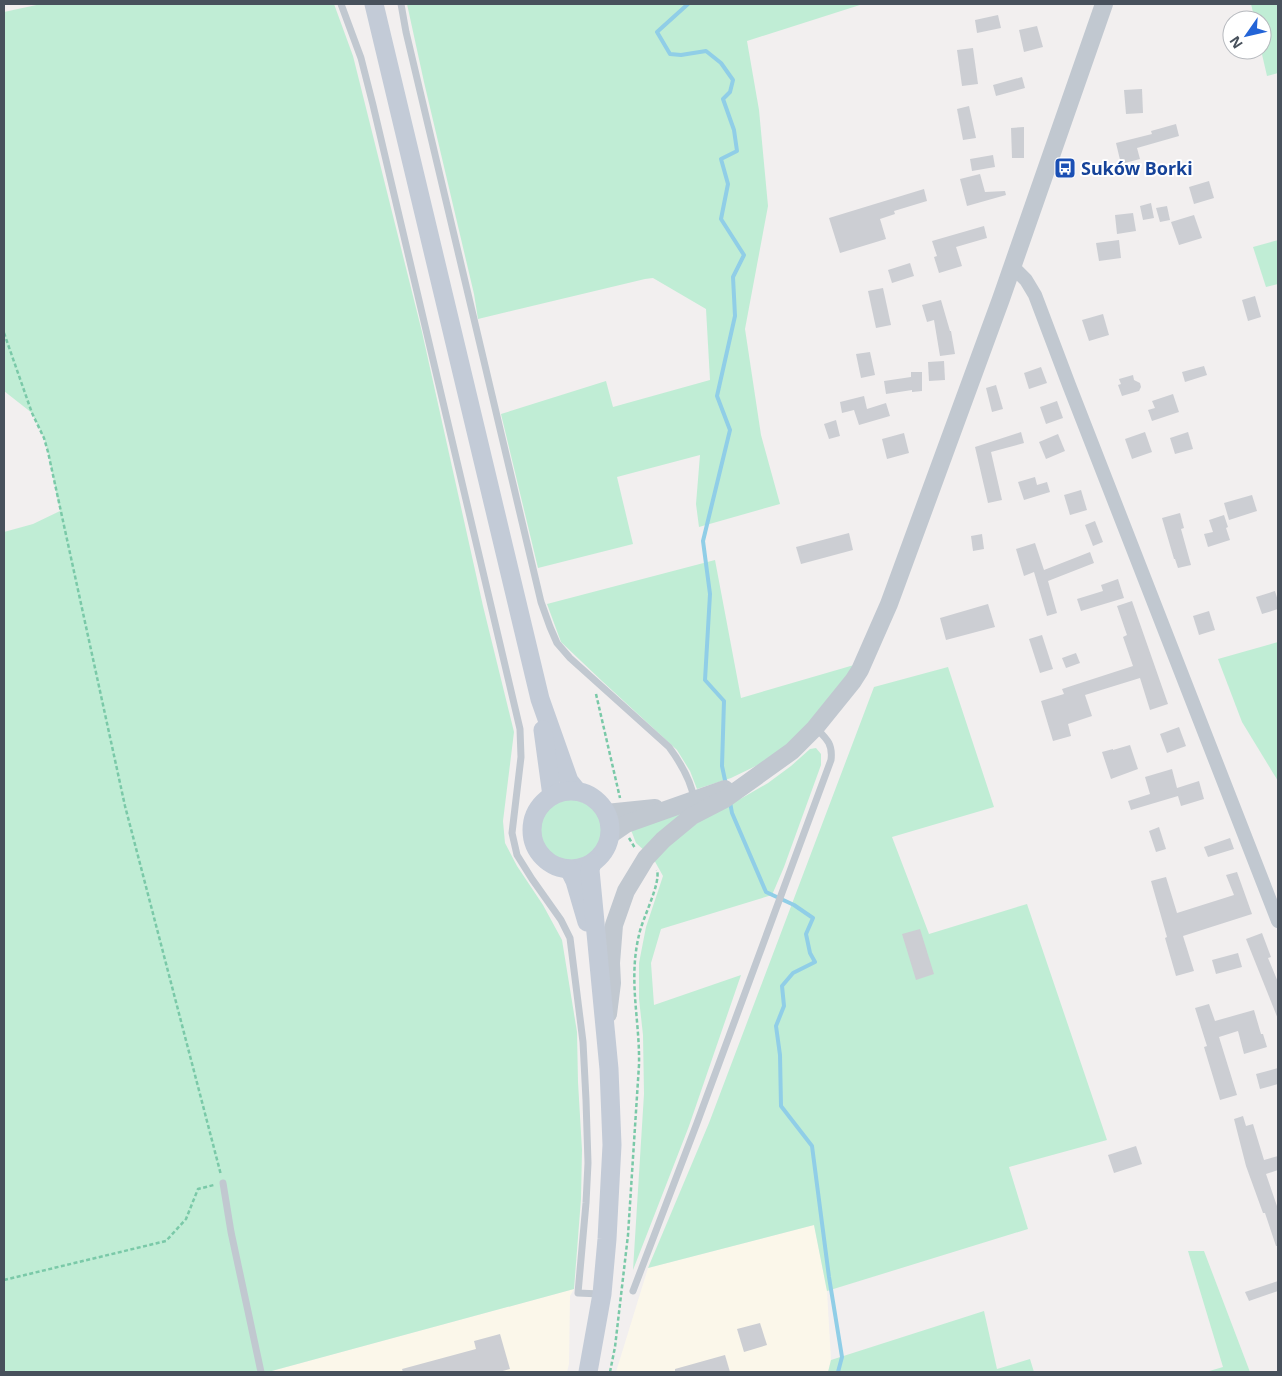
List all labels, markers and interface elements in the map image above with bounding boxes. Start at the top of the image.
north arrow [1222,10,1272,60]
text: N [1225,33,1247,53]
bus stop icon: Suków Borki [1053,156,1077,180]
place label: Suków Borki [1081,156,1193,180]

